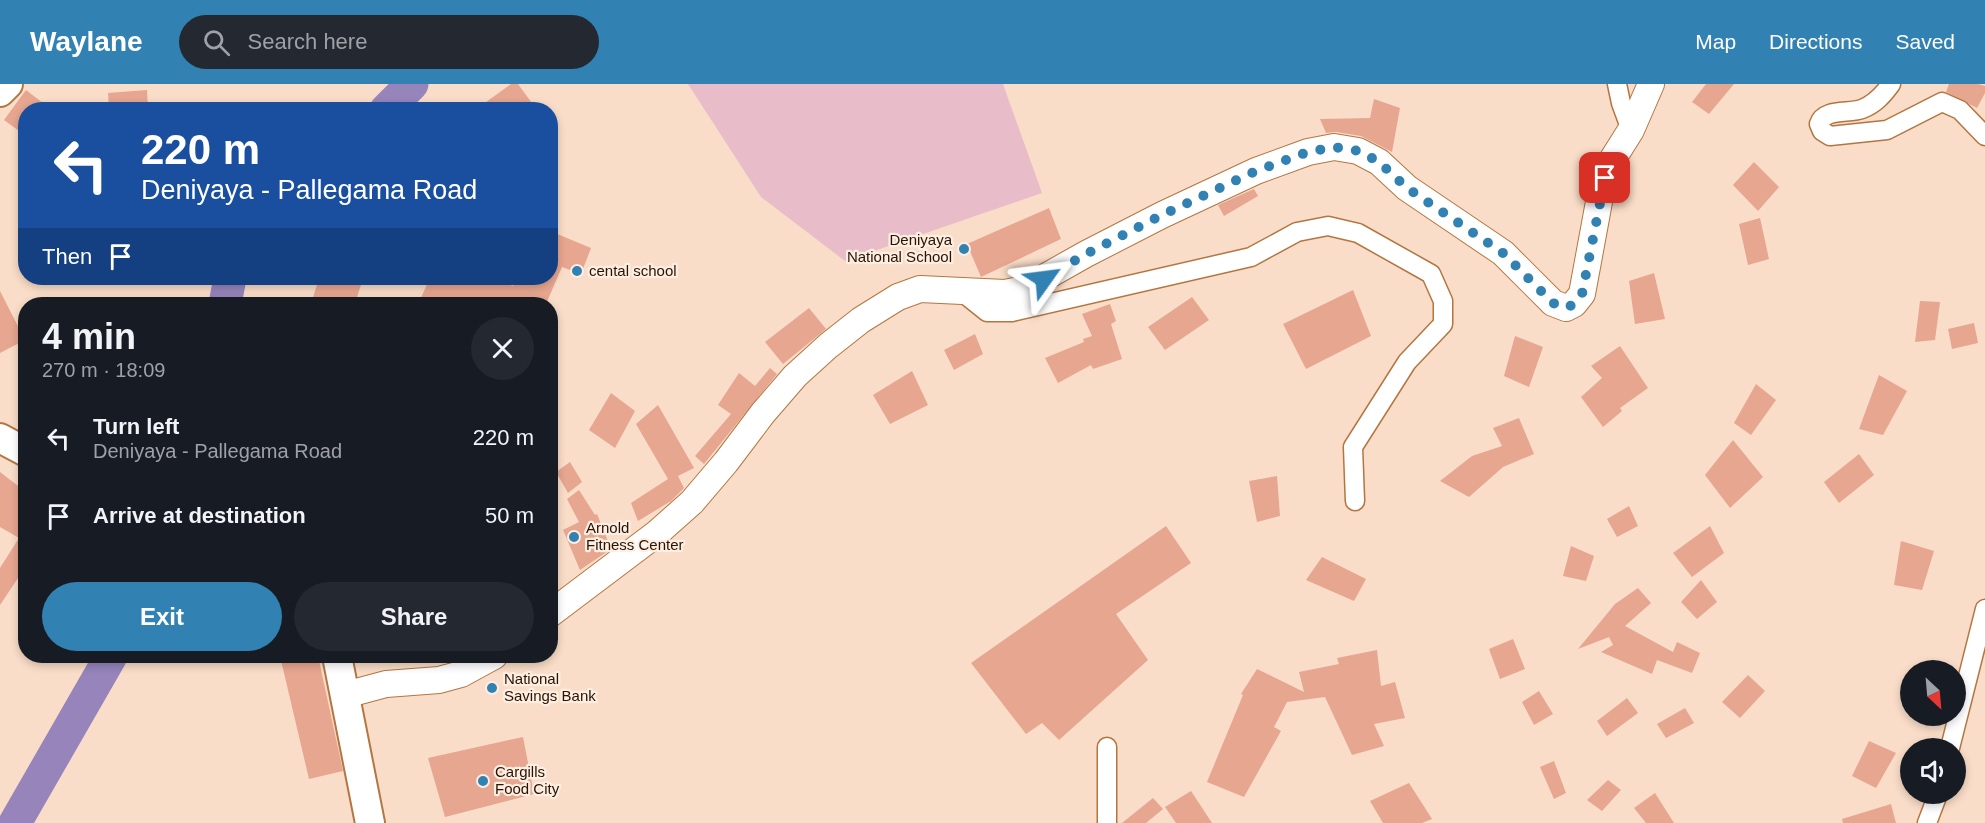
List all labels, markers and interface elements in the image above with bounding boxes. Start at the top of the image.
search box [179,15,599,69]
text: Waylane [30,26,143,57]
icon: search [200,26,233,59]
text: Search here [248,29,367,54]
text: Map [1695,30,1736,53]
text: Directions [1769,30,1862,53]
text: Saved [1895,30,1955,53]
icon: left [42,126,120,204]
text: 220 m [141,126,260,173]
pin [1579,152,1630,203]
icon: arrive [1588,161,1621,194]
text: Deniyaya - Pallegama Road [141,175,477,205]
place label: Deniyaya National School [847,231,953,265]
icon: arrive [104,240,137,273]
marker: Deniyaya National School [957,242,971,256]
text: Then [42,244,92,269]
position arrow [1012,247,1076,311]
place label: cental school [589,262,677,279]
marker: cental school [570,264,584,278]
text: 4 min [42,316,136,357]
button: close [471,317,534,380]
text: 270 m · 18:09 [42,359,165,381]
text: Turn left [93,414,179,439]
icon: left [42,422,75,455]
text: 220 m [473,425,534,450]
text: Deniyaya - Pallegama Road [93,440,342,462]
icon: arrive [42,500,75,533]
text: Arrive at destination [93,503,306,528]
text: 50 m [485,503,534,528]
place label: Arnold Fitness Center [586,519,684,553]
marker: Arnold Fitness Center [567,530,581,544]
button: Exit [42,582,282,651]
button: Share [294,582,534,651]
north arrow [1900,660,1966,726]
map controls [1900,660,1966,804]
place label: National Savings Bank [504,670,596,704]
marker: National Savings Bank [485,681,499,695]
button: sound [1900,738,1966,804]
place label: Cargills Food City [495,763,560,797]
marker: Cargills Food City [476,774,490,788]

